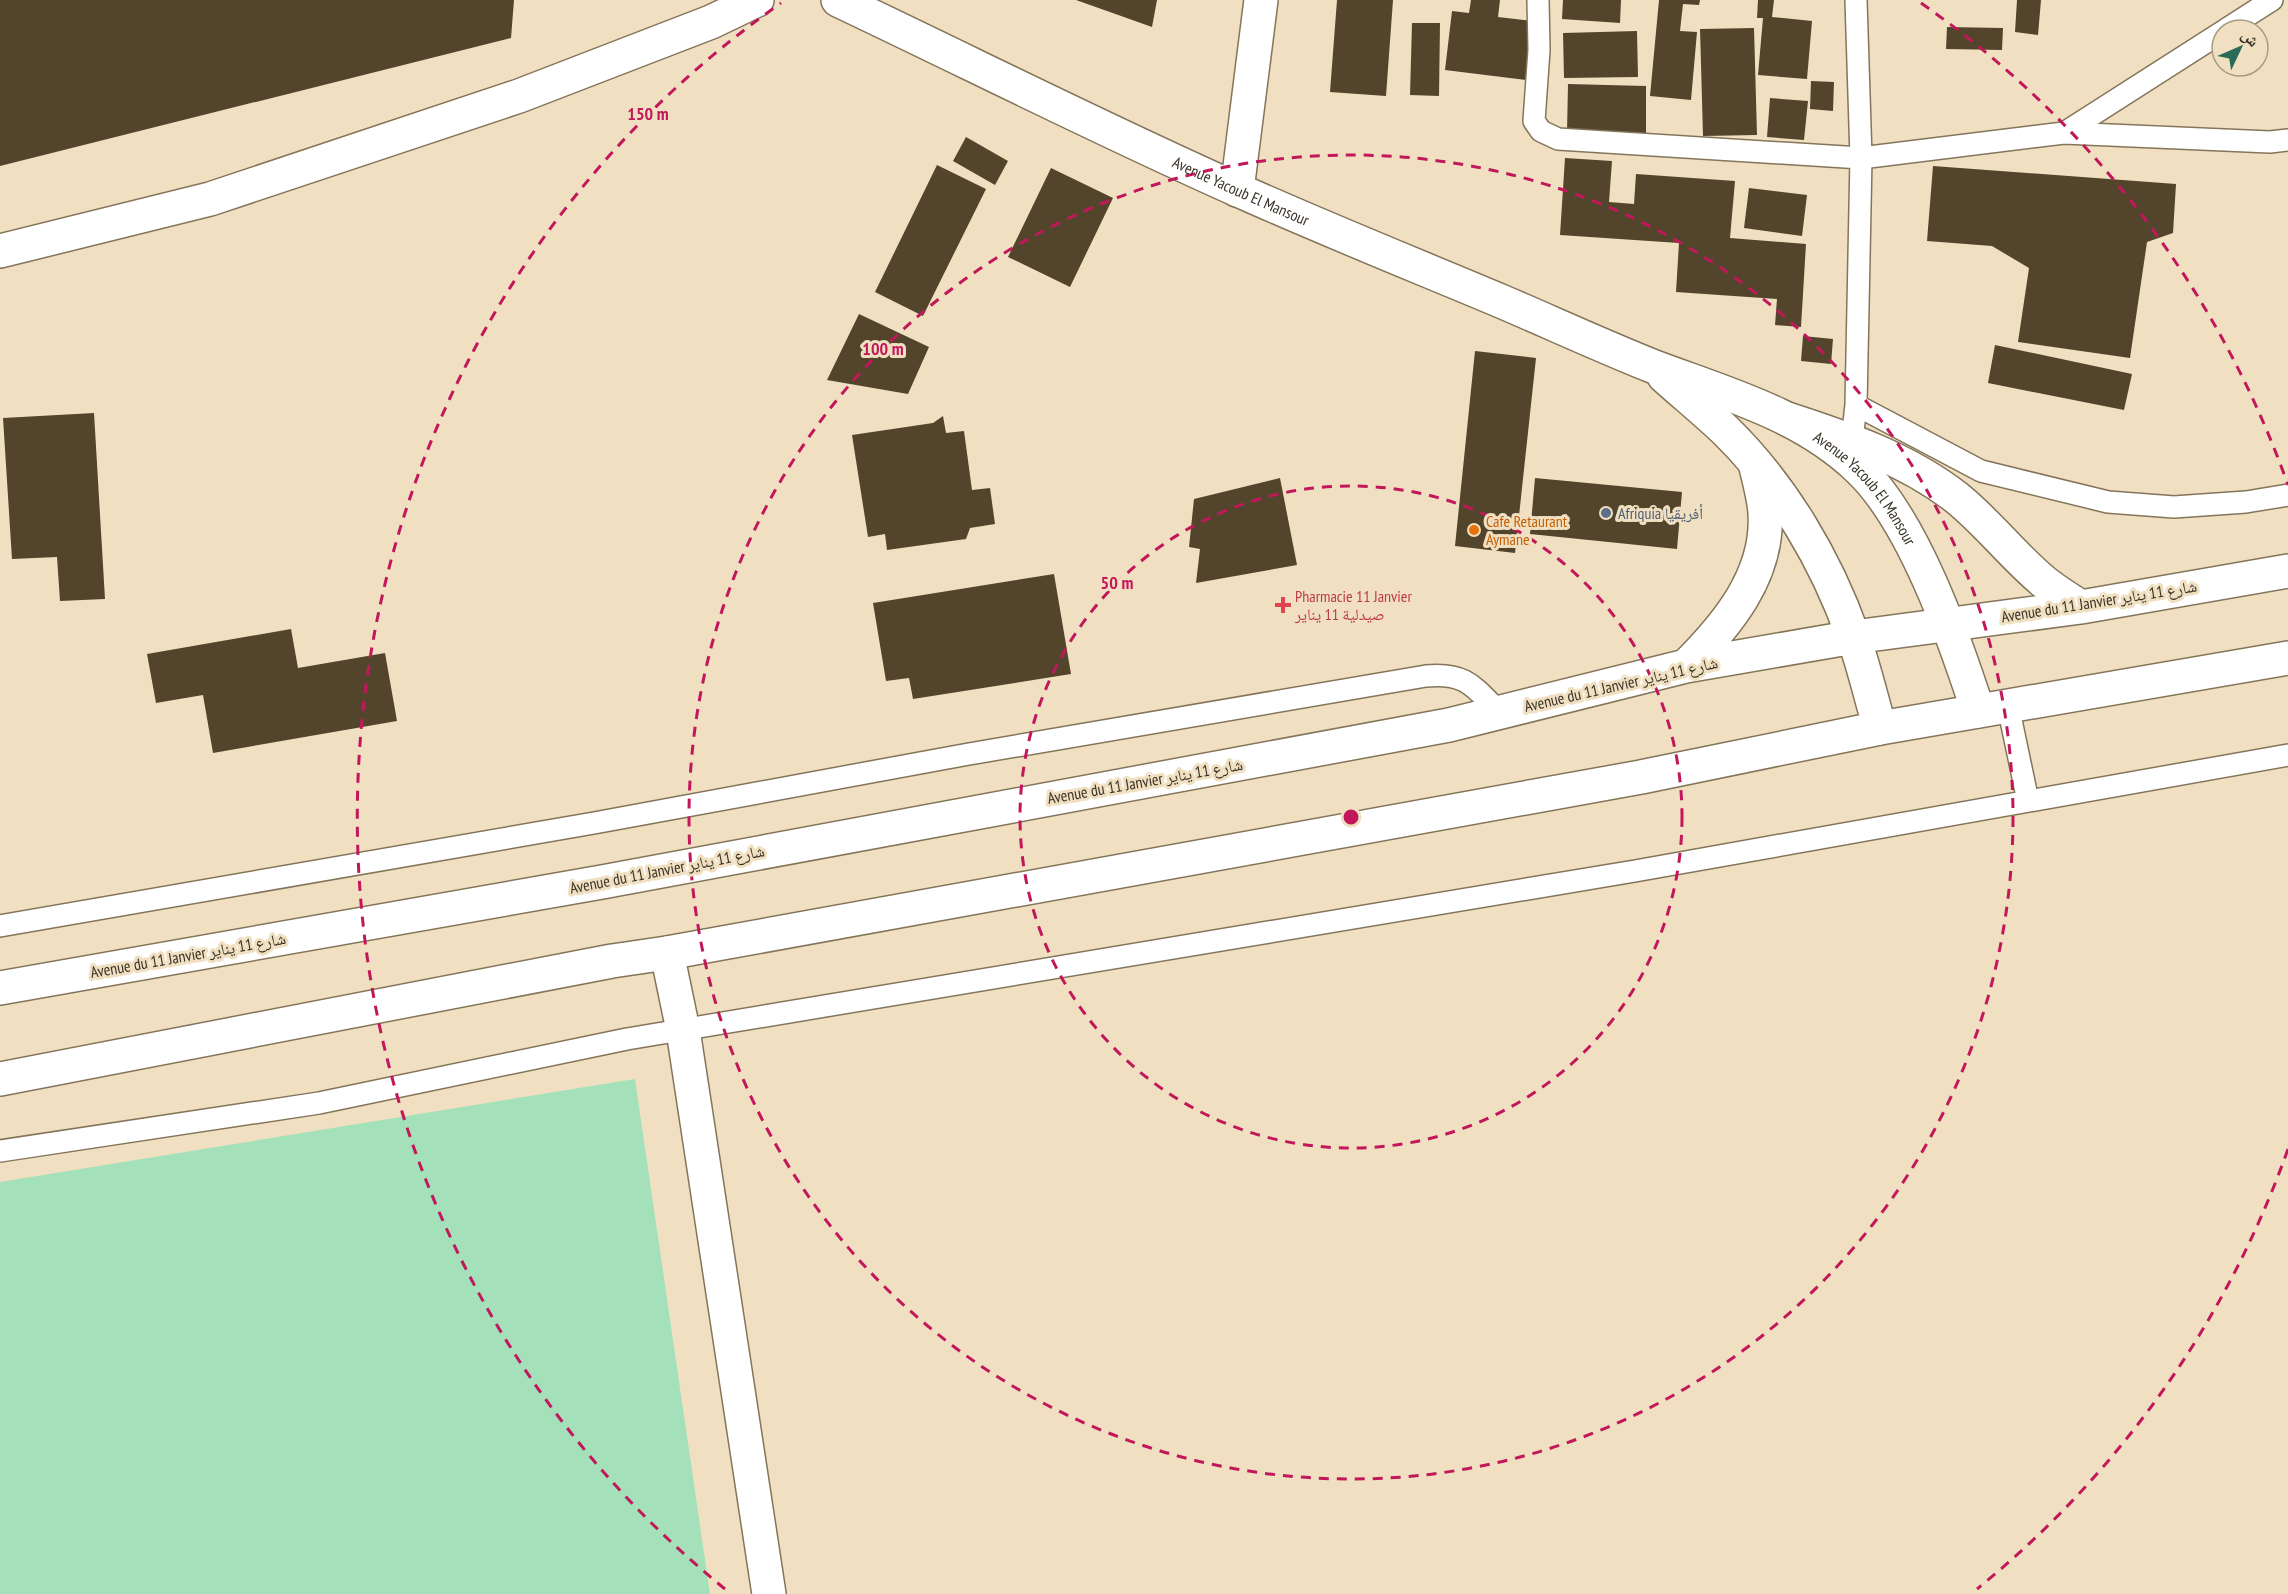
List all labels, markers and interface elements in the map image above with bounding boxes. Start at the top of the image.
north arrow [2210,18,2270,78]
text: ش [2238,25,2264,51]
text: 150 m [627,102,669,125]
street label: Avenue Yacoub El Mansour [1170,152,1313,230]
text: 100 m [862,337,904,360]
street label: Avenue Yacoub El Mansour [1810,427,1921,549]
place label: Afriquia أفريقيا [1618,503,1703,523]
marker: Afriquia أفريقيا [1599,506,1613,520]
place label: Cafe Retaurant Aymane [1486,511,1568,549]
marker: Cafe Retaurant Aymane [1467,523,1481,537]
text: 50 m [1101,571,1133,594]
street label: Avenue du 11 Janvier شارع 11 يناير [2000,576,2199,627]
place label: Pharmacie 11 Janvier صيدلية 11 يناير [1294,586,1412,624]
marker: Pharmacie 11 Janvier صيدلية 11 يناير [1276,598,1290,612]
street label: Avenue du 11 Janvier شارع 11 يناير [1522,652,1720,717]
street label: Avenue du 11 Janvier شارع 11 يناير [1046,754,1244,809]
centre of rings [1341,807,1361,827]
street label: Avenue du 11 Janvier شارع 11 يناير [568,840,766,899]
street label: Avenue du 11 Janvier شارع 11 يناير [89,928,287,983]

